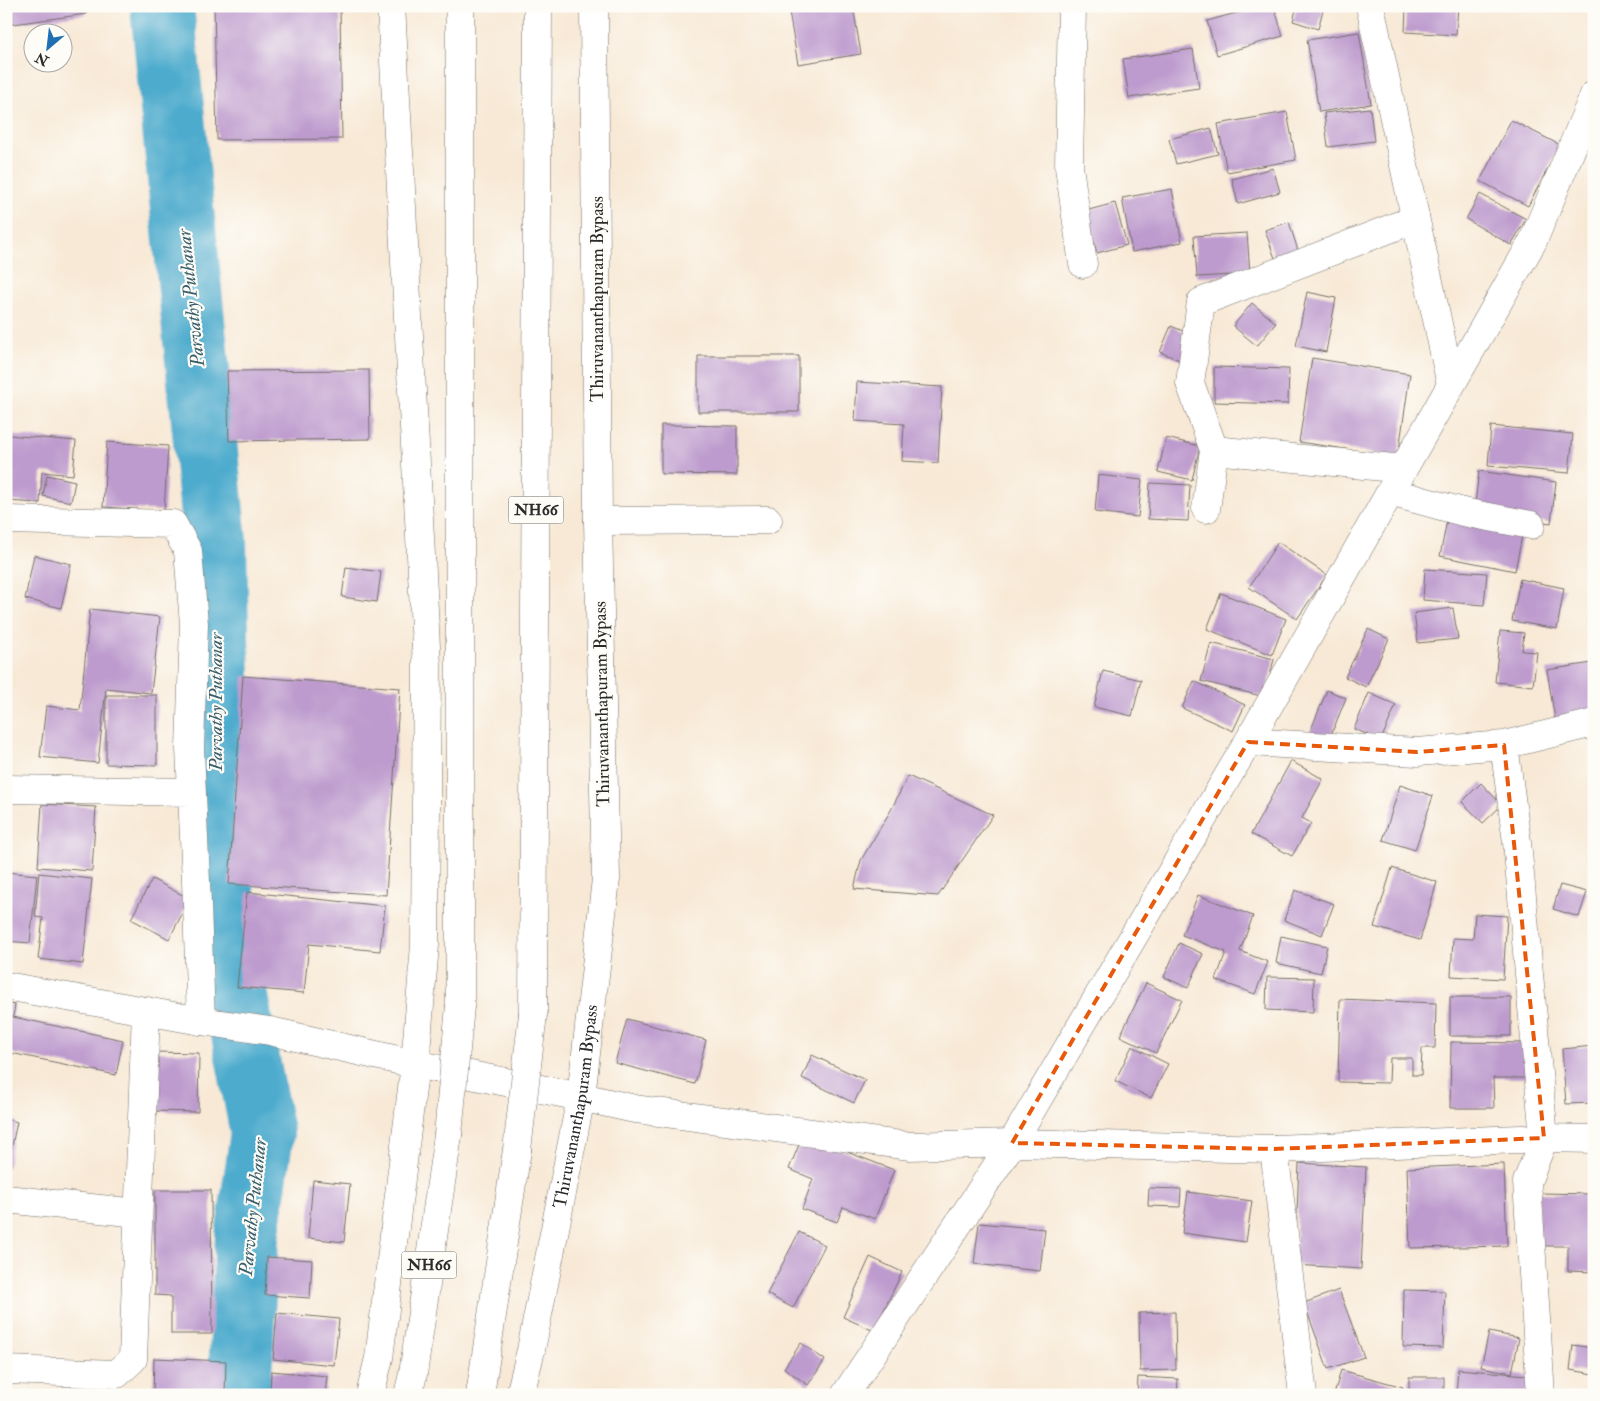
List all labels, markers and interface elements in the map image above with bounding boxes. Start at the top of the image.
north arrow [22,22,72,72]
text: N [32,48,53,70]
street label: Thiruvananthapuram Bypass [586,196,609,402]
water label: Parvathy Puthanar [172,227,210,369]
road number: NH66 [508,496,564,524]
street label: Thiruvananthapuram Bypass [589,601,615,807]
water label: Parvathy Puthanar [204,632,228,772]
street label: Thiruvananthapuram Bypass [548,1003,603,1210]
water label: Parvathy Puthanar [234,1136,272,1278]
road number: NH66 [402,1252,456,1278]

